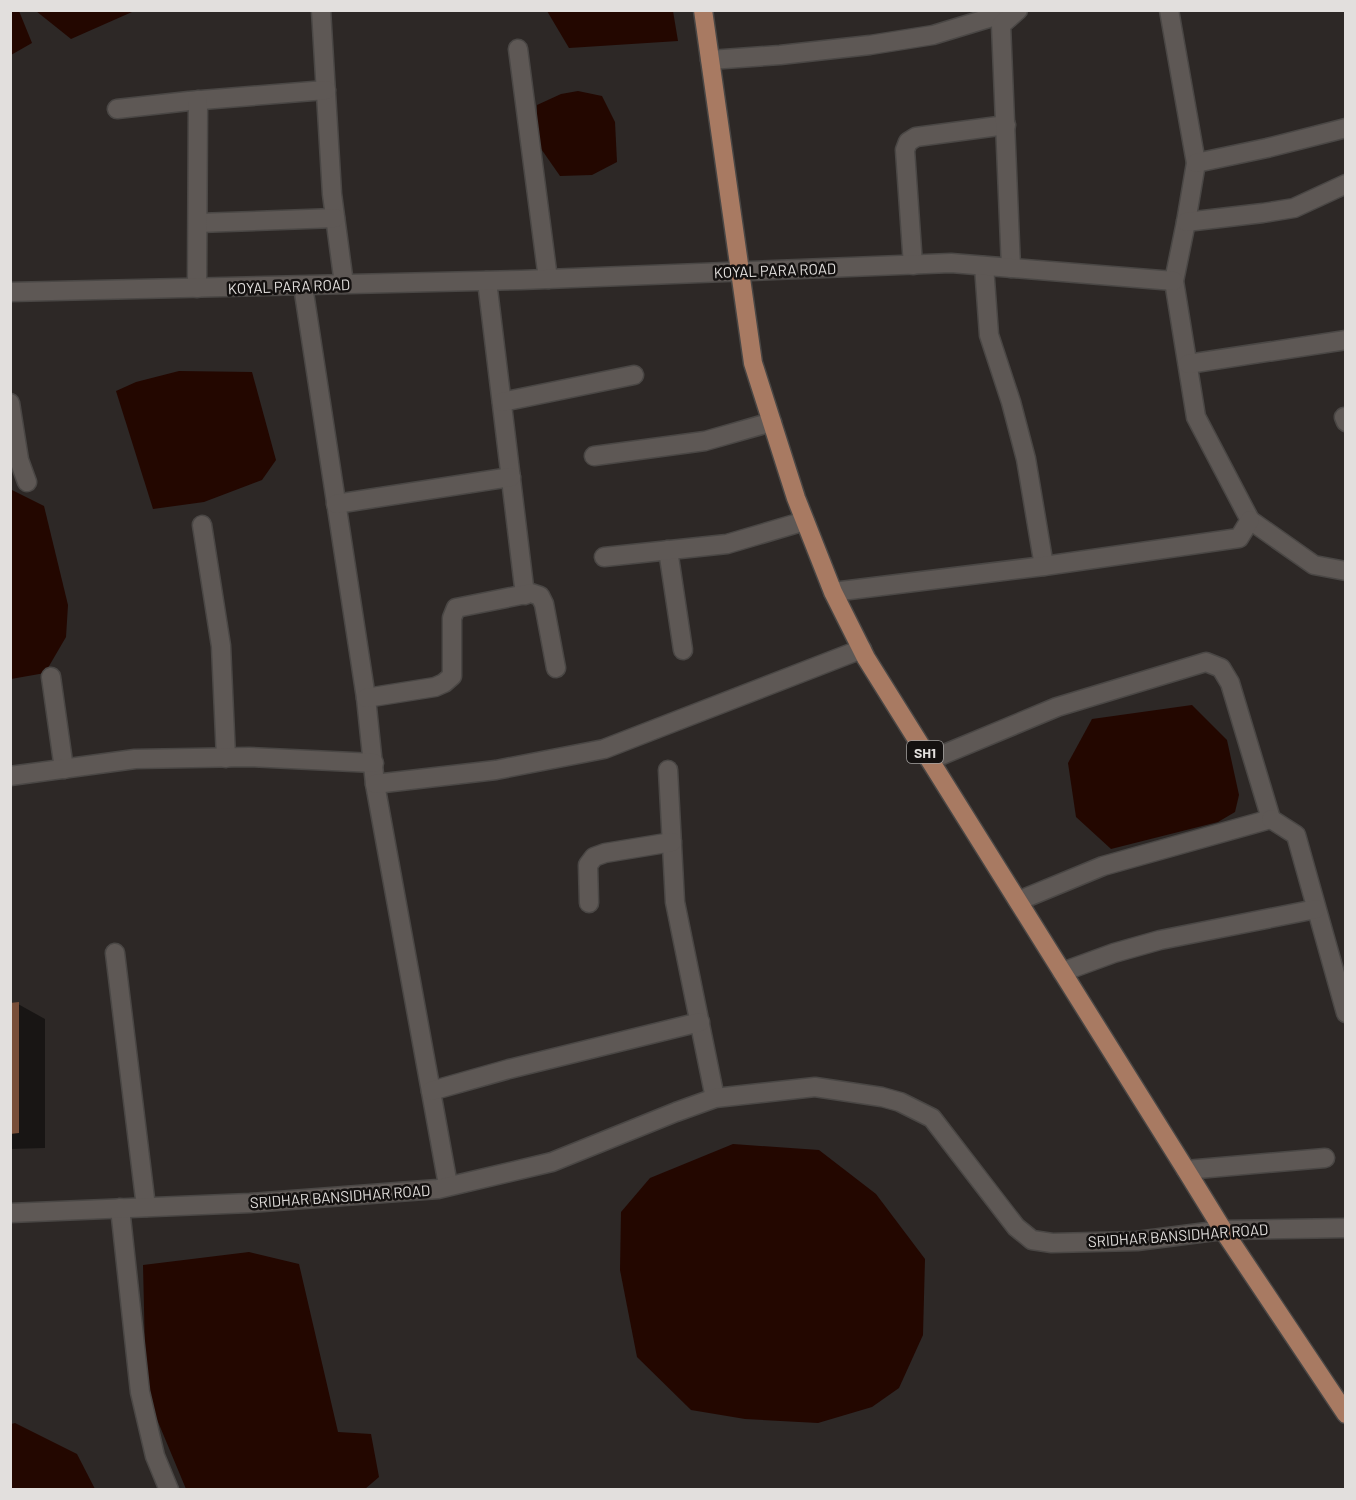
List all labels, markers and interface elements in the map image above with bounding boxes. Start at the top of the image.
street label: KOYAL PARA ROAD [714,259,836,281]
street label: KOYAL PARA ROAD [228,275,350,297]
road number: SH1 [907,741,943,763]
street label: SRIDHAR BANSIDHAR ROAD [249,1181,431,1211]
street label: SRIDHAR BANSIDHAR ROAD [1087,1220,1269,1250]

